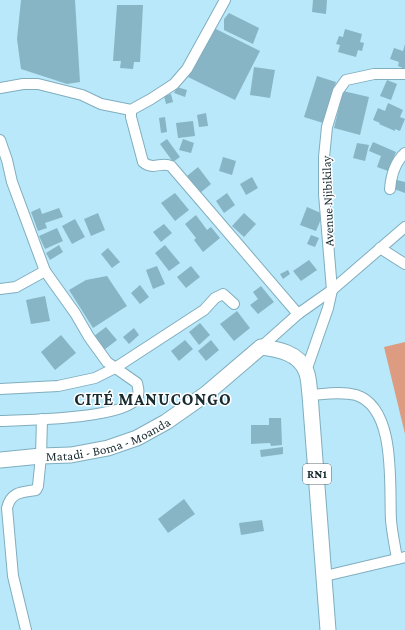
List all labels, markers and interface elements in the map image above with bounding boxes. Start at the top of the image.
street label: Avenue Njibikilay [318,154,338,247]
district label: CITÉ MANUCONGO [74,390,232,409]
street label: Matadi - Boma - Moanda [46,414,173,464]
road number: RN1 [303,464,331,484]

